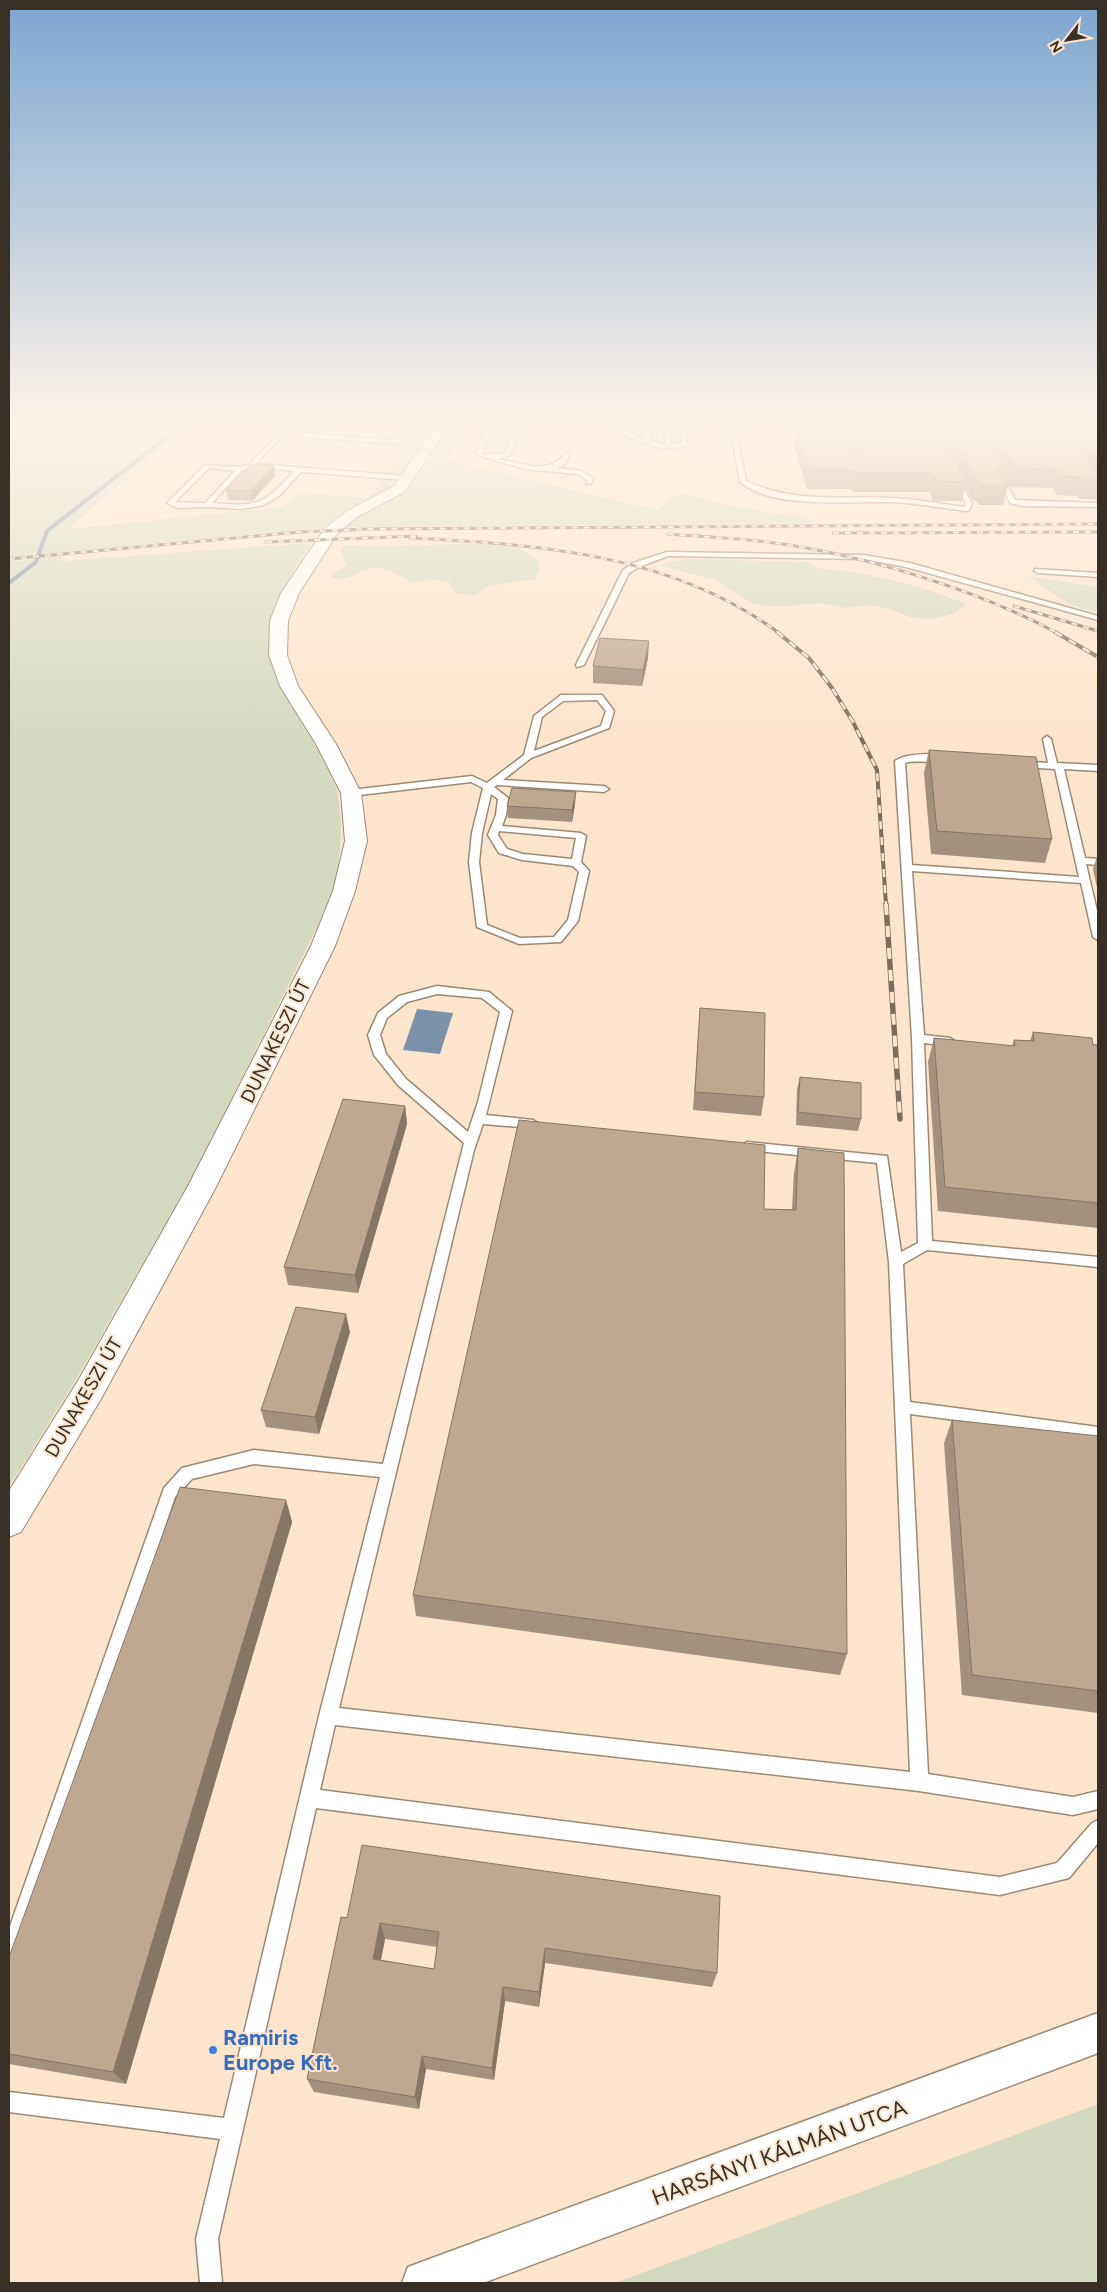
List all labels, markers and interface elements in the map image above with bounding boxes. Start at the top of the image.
north arrow [1042,15,1092,65]
text: N [1046,37,1066,55]
street label: DUNAKESZI ÚT [236,975,315,1107]
street label: DUNAKESZI ÚT [40,1333,127,1461]
place label: Ramiris Europe Kft. [223,2024,338,2076]
marker: Ramiris Europe Kft. [207,2044,219,2056]
street label: HARSÁNYI KÁLMÁN UTCA [648,2094,910,2211]

